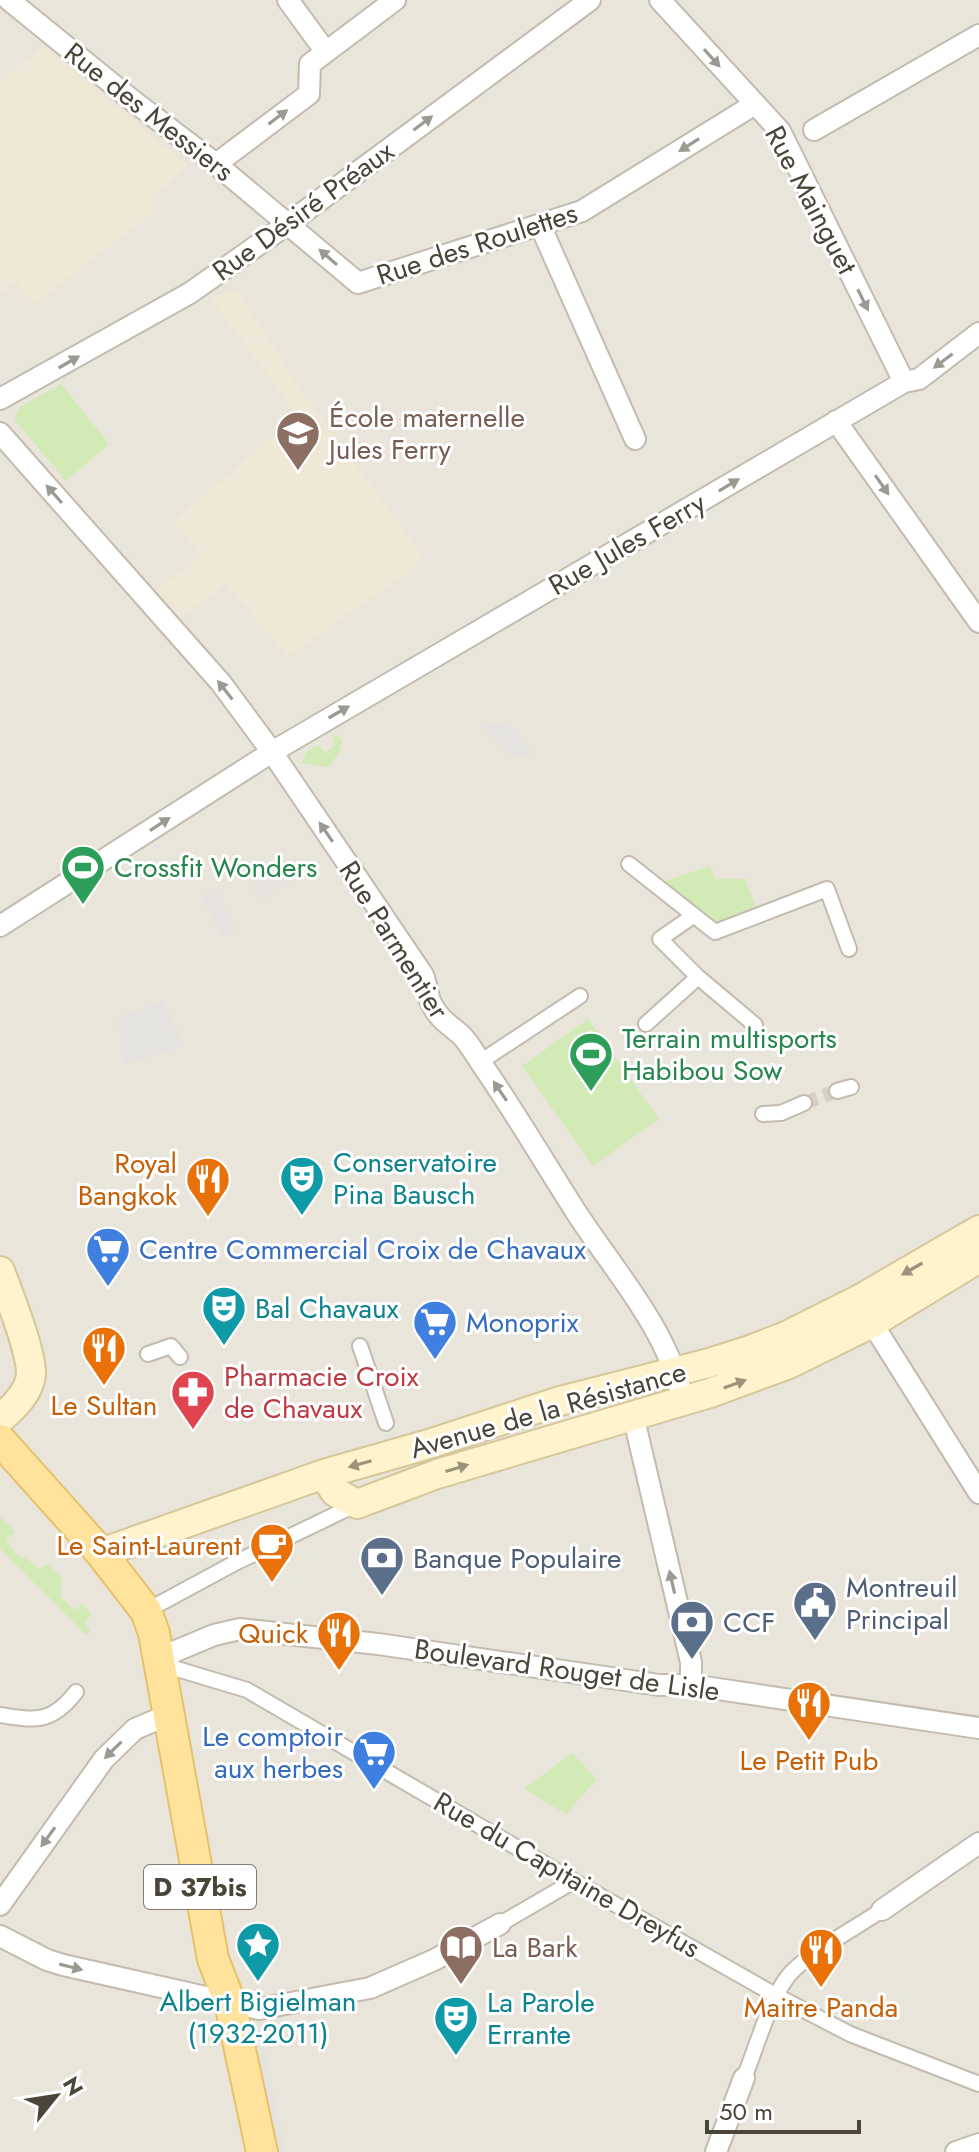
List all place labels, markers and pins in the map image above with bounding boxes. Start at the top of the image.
place label: École maternelle Jules Ferry [325,397,525,470]
school or university icon: École maternelle Jules Ferry [274,409,322,472]
sports icon: Crossfit Wonders [59,843,107,906]
place label: Crossfit Wonders [114,847,317,888]
place label: Terrain multisports Habibou Sow [622,1018,837,1091]
sports icon: Terrain multisports Habibou Sow [567,1030,615,1093]
place label: Conservatoire Pina Bausch [333,1142,497,1215]
place label: Royal Bangkok [78,1143,178,1216]
theatre icon: Conservatoire Pina Bausch [278,1154,326,1217]
restaurant icon: Royal Bangkok [184,1155,232,1218]
supermarket icon: Centre Commercial Croix de Chavaux [84,1225,132,1288]
place label: Centre Commercial Croix de Chavaux [139,1229,586,1270]
theatre icon: Bal Chavaux [200,1284,248,1347]
place label: Bal Chavaux [255,1288,399,1329]
supermarket icon: Monoprix [411,1298,459,1361]
place label: Monoprix [466,1302,579,1343]
restaurant icon: Le Sultan [80,1324,128,1387]
place label: Pharmacie Croix de Chavaux [224,1356,419,1429]
pharmacy icon: Pharmacie Croix de Chavaux [169,1368,217,1431]
place label: Le Sultan [51,1385,157,1426]
cafe icon: Le Saint-Laurent [248,1521,296,1584]
place label: Le Saint-Laurent [56,1525,241,1566]
bank icon: Banque Populaire [358,1534,406,1597]
place label: Banque Populaire [413,1538,622,1579]
place label: Montreuil Principal [846,1567,957,1640]
public building icon: Montreuil Principal [791,1579,839,1642]
bank icon: CCF [668,1598,716,1661]
place label: CCF [723,1602,775,1643]
restaurant icon: Quick [315,1609,363,1672]
place label: Quick [238,1613,309,1654]
restaurant icon: Le Petit Pub [785,1679,833,1742]
place label: Le comptoir aux herbes [202,1716,343,1789]
supermarket icon: Le comptoir aux herbes [350,1728,398,1791]
place label: Le Petit Pub [740,1740,878,1781]
place icon: Albert Bigielman (1932-2011) [234,1920,282,1983]
library icon: La Bark [437,1923,485,1986]
restaurant icon: Maitre Panda [797,1926,845,1989]
place label: La Bark [492,1927,578,1968]
place label: Albert Bigielman (1932-2011) [159,1981,357,2054]
place label: La Parole Errante [487,1982,595,2055]
place label: Maitre Panda [744,1987,898,2028]
theatre icon: La Parole Errante [432,1994,480,2057]

